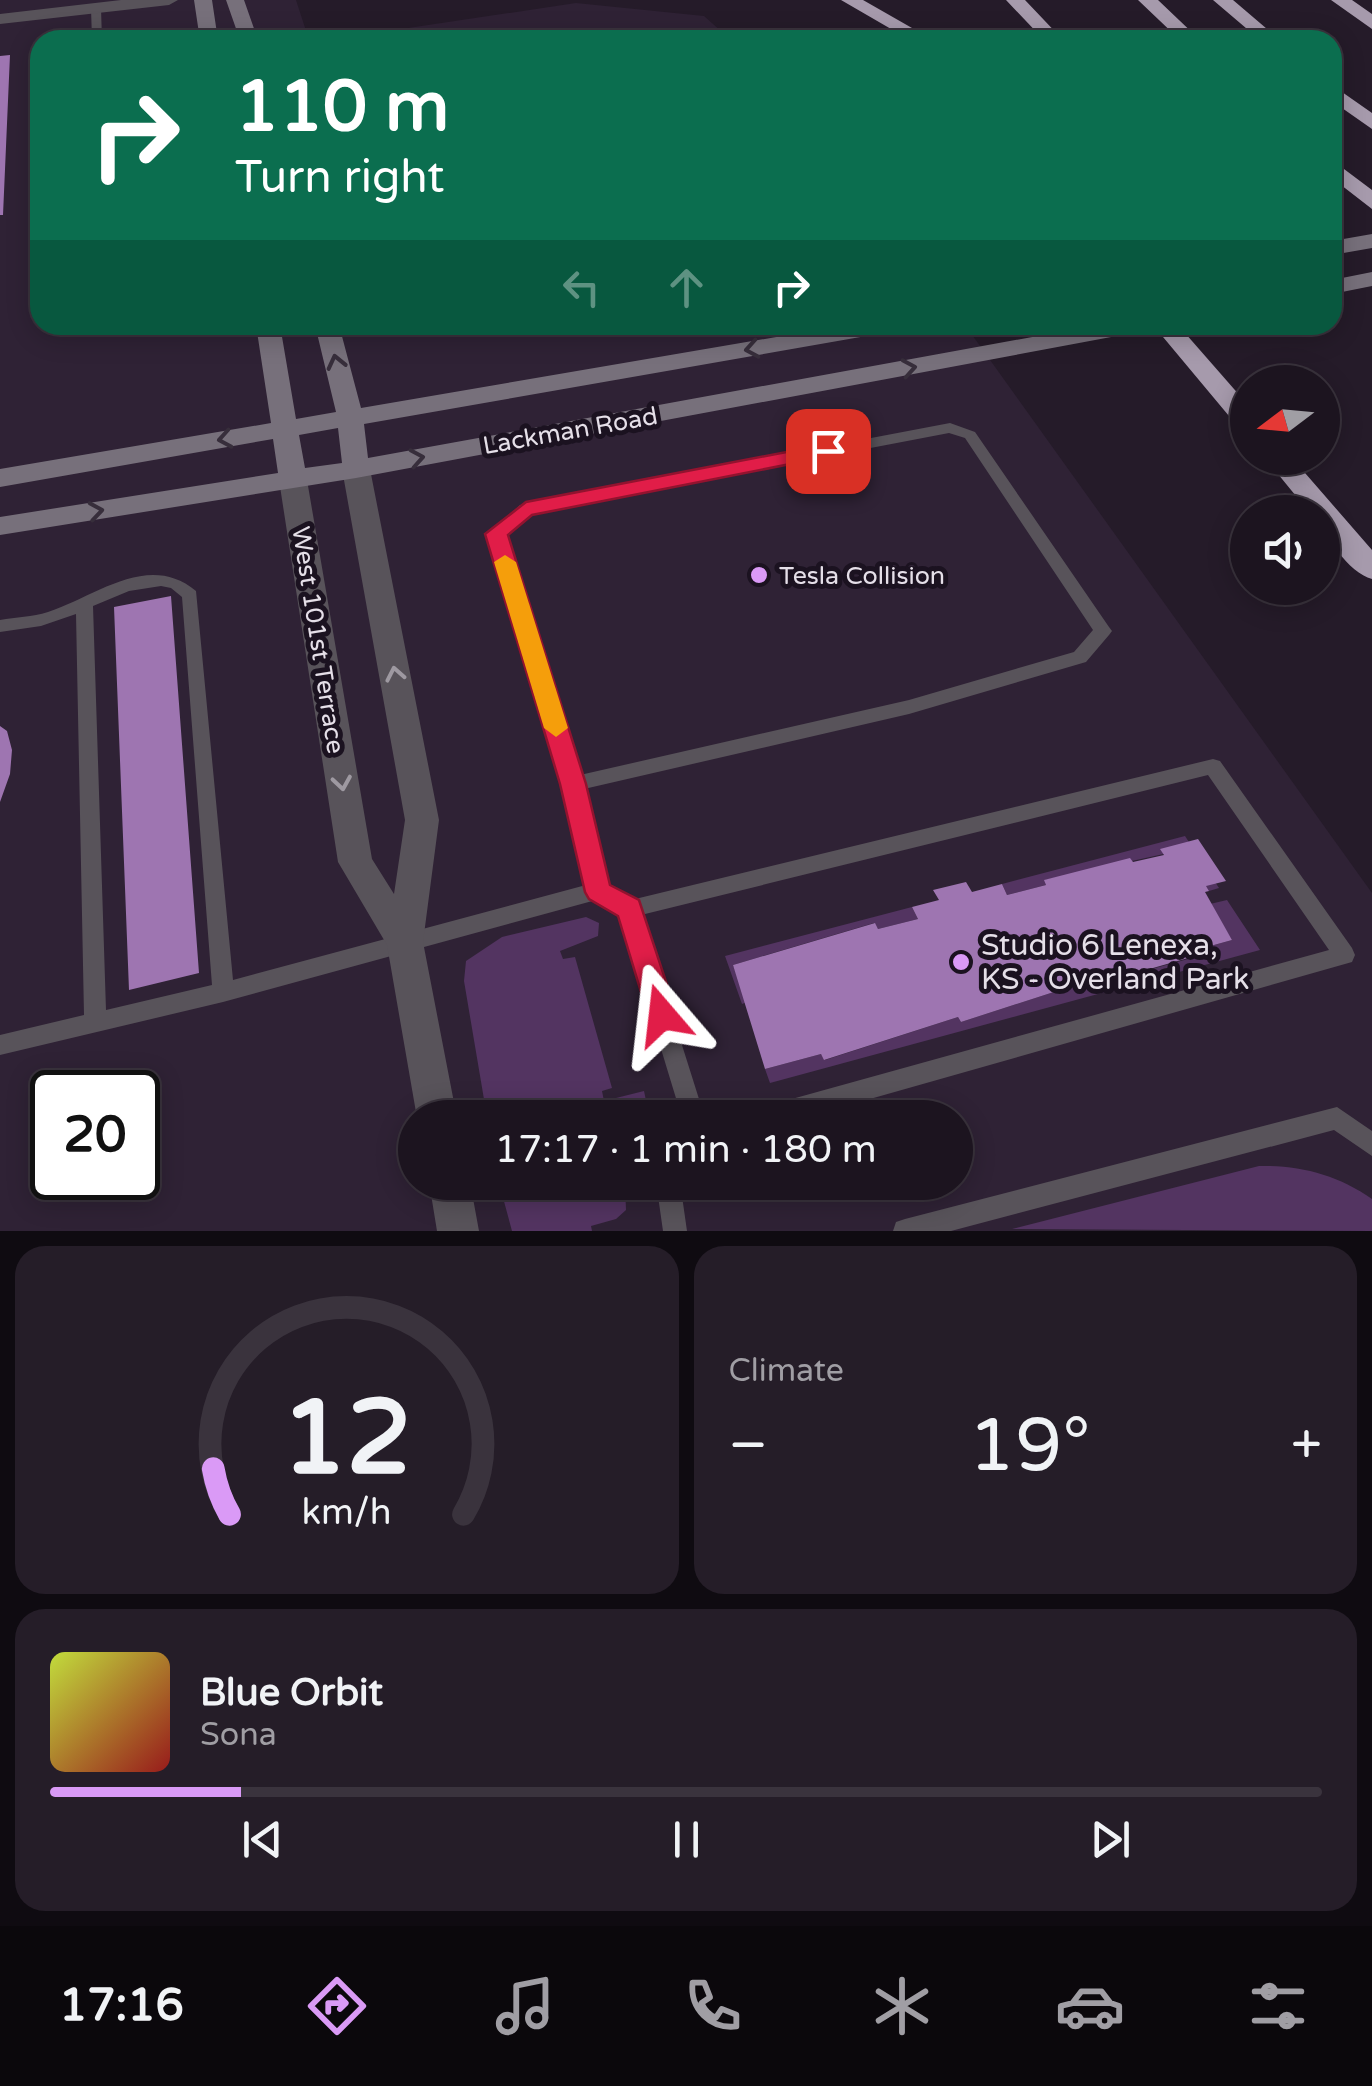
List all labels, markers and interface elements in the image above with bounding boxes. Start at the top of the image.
text: 110 m [235,66,449,150]
icon: right [70,70,200,200]
text: Turn right [235,151,444,205]
icon: left [554,260,609,315]
icon: ahead [659,260,714,315]
icon: right [764,260,819,315]
one-way arrow [744,338,760,359]
one-way arrow [327,354,348,371]
one-way arrow [901,358,917,379]
north arrow [1230,365,1340,475]
map controls [1230,365,1340,605]
street label: Lackman Road [480,401,660,461]
pin [786,409,871,494]
icon: arrive [801,424,856,479]
one-way arrow [216,428,233,449]
one-way arrow [409,448,425,469]
button: sound [1230,495,1340,605]
one-way arrow [88,501,105,522]
street label: West 101st Terrace [285,524,351,756]
place label: Tesla Collision [779,561,945,591]
marker: Tesla Collision [748,564,770,586]
one-way arrow [385,666,406,682]
one-way arrow [331,775,352,791]
place label: Studio 6 Lenexa, KS - Overland Park [981,927,1249,998]
marker: Studio 6 Lenexa, KS - Overland Park [950,951,972,973]
position arrow [610,963,714,1067]
speed limit sign: 20 [30,1070,160,1200]
text: 17:17 · 1 min · 180 m [494,1127,877,1173]
text: Climate [729,1352,844,1390]
text: 12 [281,1377,412,1502]
text: 19° [968,1401,1091,1491]
text: − [729,1413,768,1479]
text: + [1291,1413,1322,1479]
text: km/h [302,1491,392,1534]
text: Blue Orbit [200,1670,383,1716]
text: Sona [200,1716,277,1754]
icon: previous [235,1812,290,1867]
icon: pause [659,1812,714,1867]
icon: next [1083,1812,1138,1867]
icon: directions [302,1971,372,2041]
icon: music [490,1971,560,2041]
icon: phone [678,1971,748,2041]
icon: climate [867,1971,937,2041]
icon: car [1055,1971,1125,2041]
icon: filters [1243,1971,1313,2041]
text: 17:16 [59,1979,184,2033]

